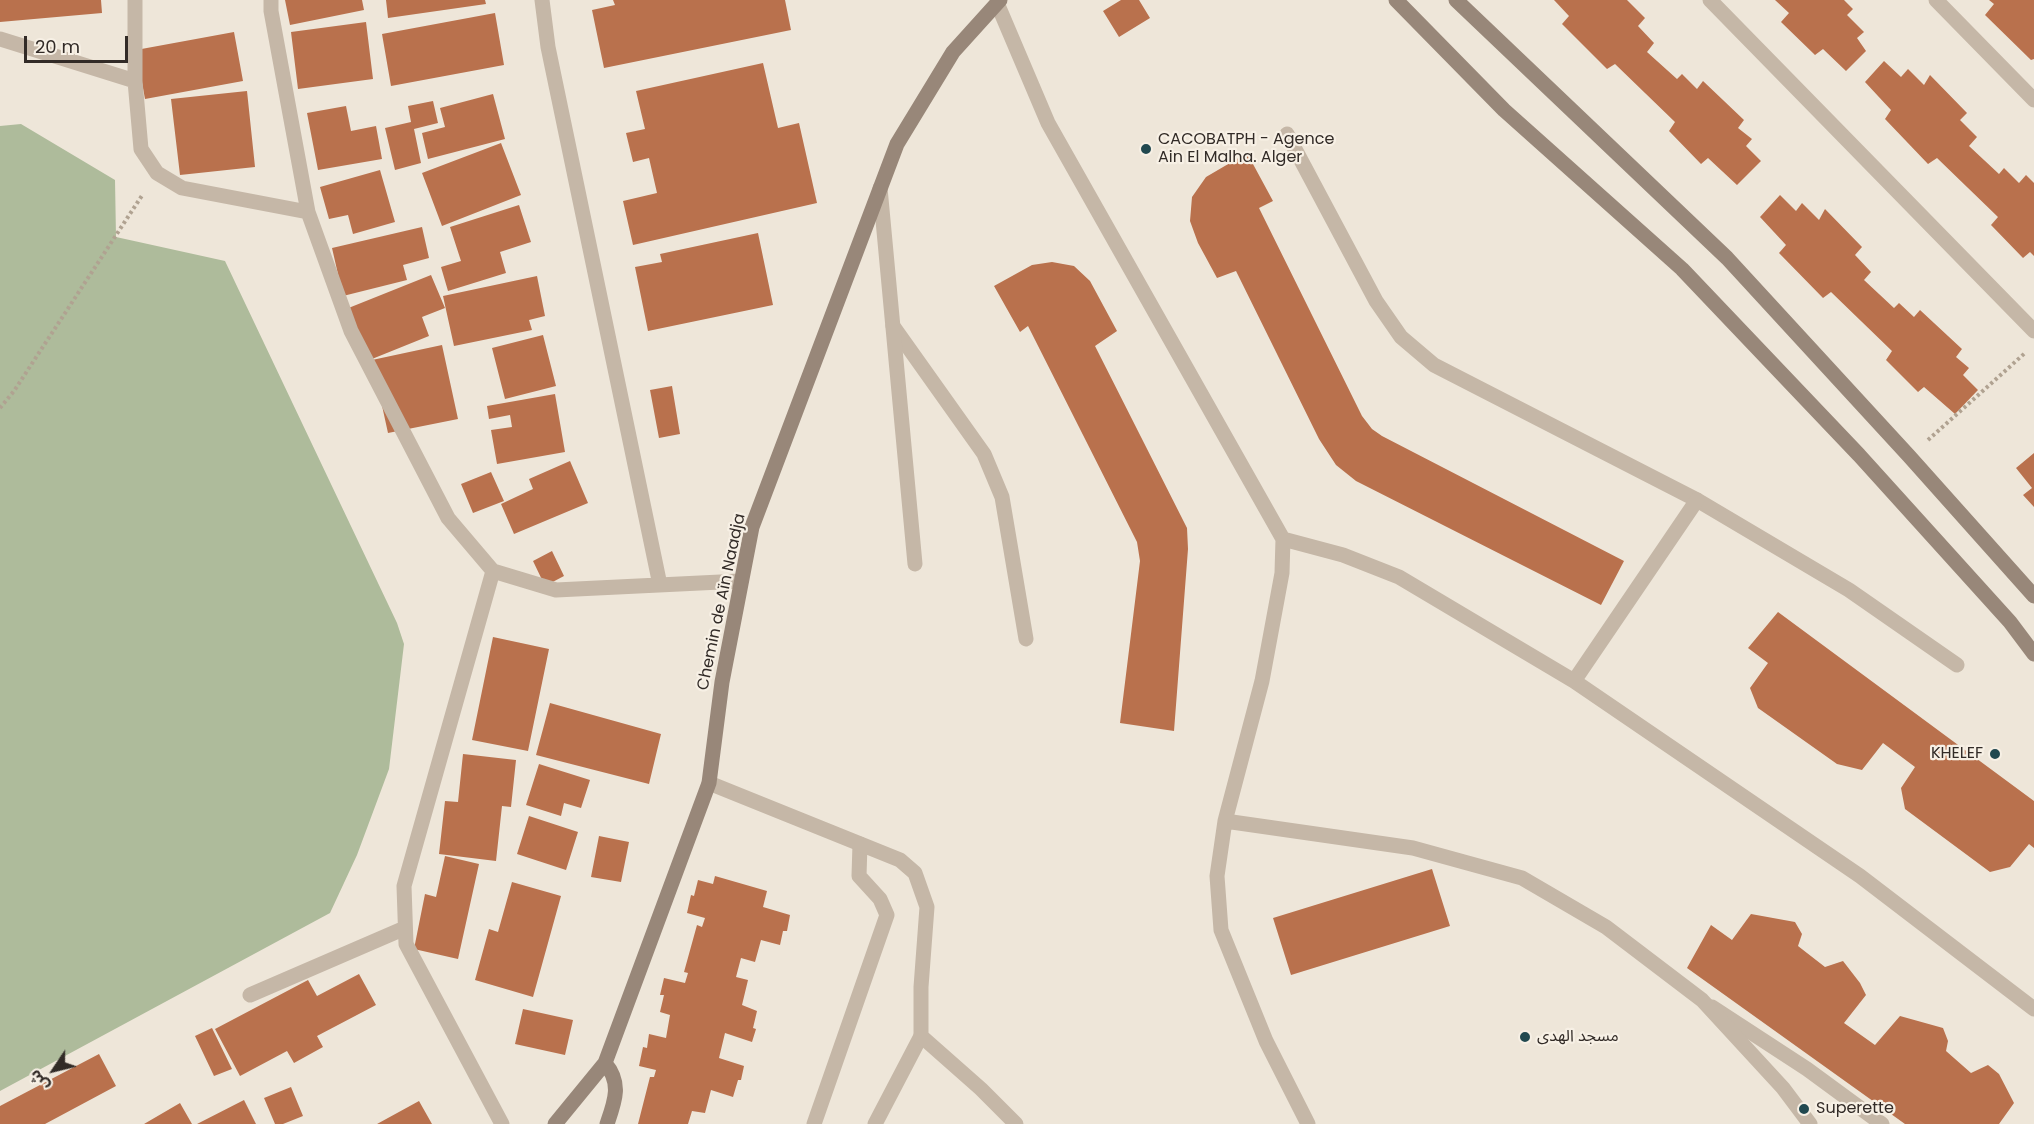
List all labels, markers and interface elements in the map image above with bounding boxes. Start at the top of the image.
scale bar [27,24,130,62]
text: 20 m [35,34,80,59]
place label: CACOBATPH - Agence Ain El Malha. Alger [1158,130,1334,168]
marker: CACOBATPH - Agence Ain El Malha. Alger [1139,142,1153,156]
street label: Chemin de Aïn Naadja [694,512,750,692]
place label: KHELEF [1931,744,1983,764]
marker: KHELEF [1988,747,2002,761]
place label: مسجد الهدى [1537,1027,1619,1047]
marker: مسجد الهدى [1518,1030,1532,1044]
north arrow [24,1040,84,1100]
text: ش [23,1065,55,1096]
place label: Superette [1816,1099,1894,1119]
marker: Superette [1797,1102,1811,1116]

